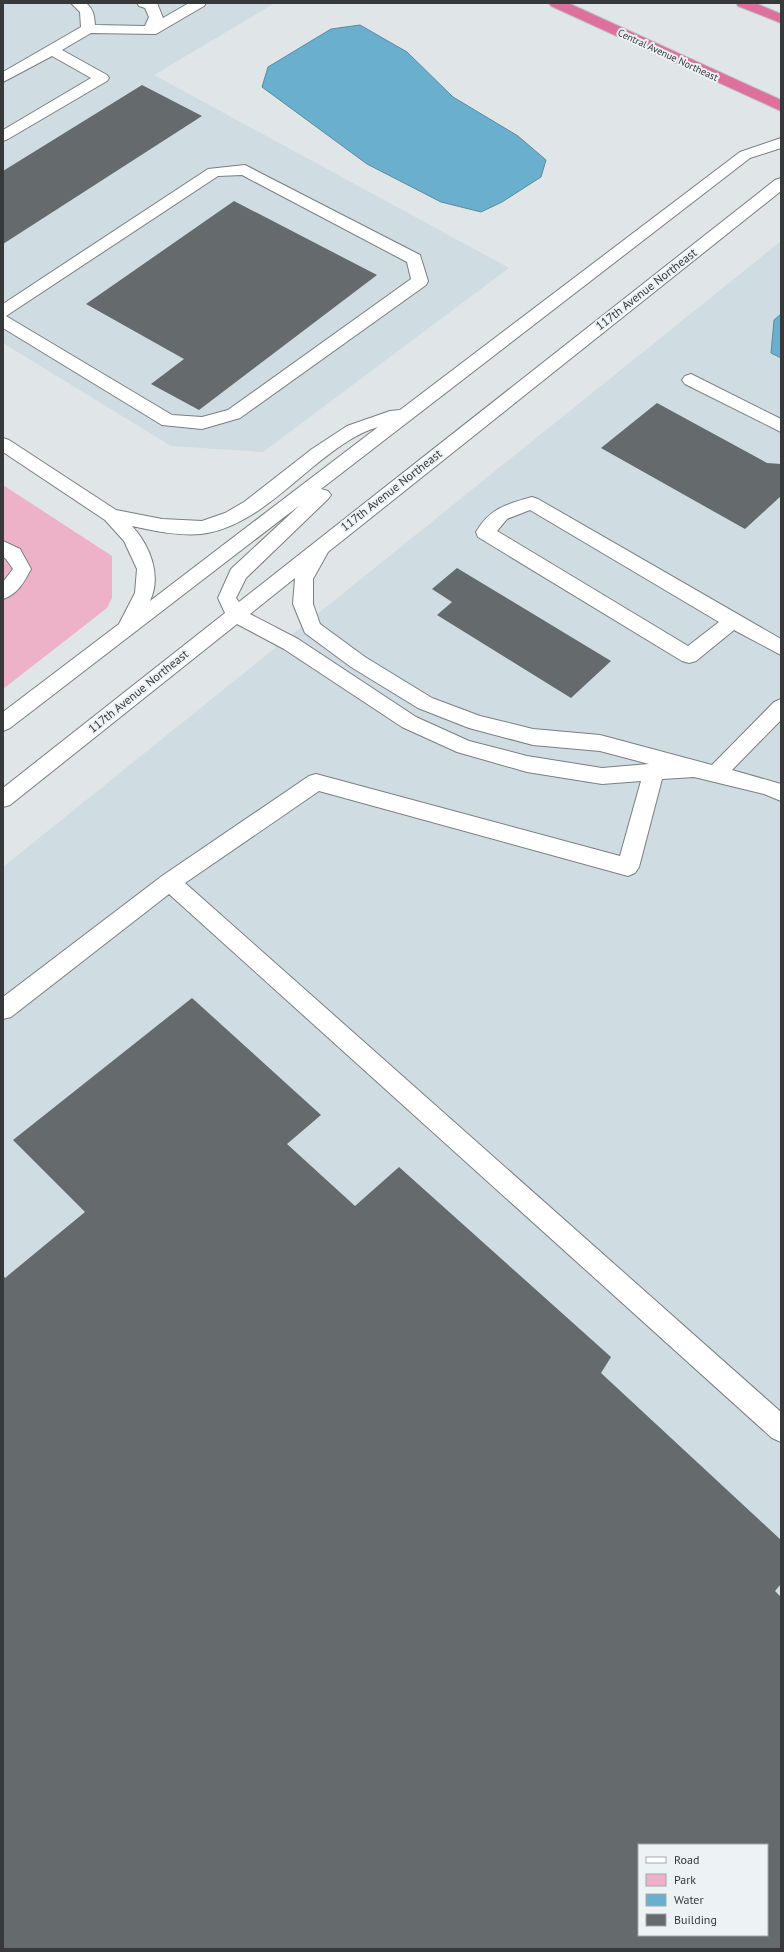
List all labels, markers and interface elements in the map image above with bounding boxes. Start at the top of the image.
street label: Central Avenue Northeast [616,26,721,84]
street label: 117th Avenue Northeast [592,245,700,333]
street label: 117th Avenue Northeast [337,446,445,534]
street label: 117th Avenue Northeast [85,646,191,736]
legend [638,1844,768,1936]
text: Road [674,1852,699,1867]
text: Park [674,1872,696,1887]
text: Water [674,1892,704,1907]
text: Building [674,1912,717,1927]

